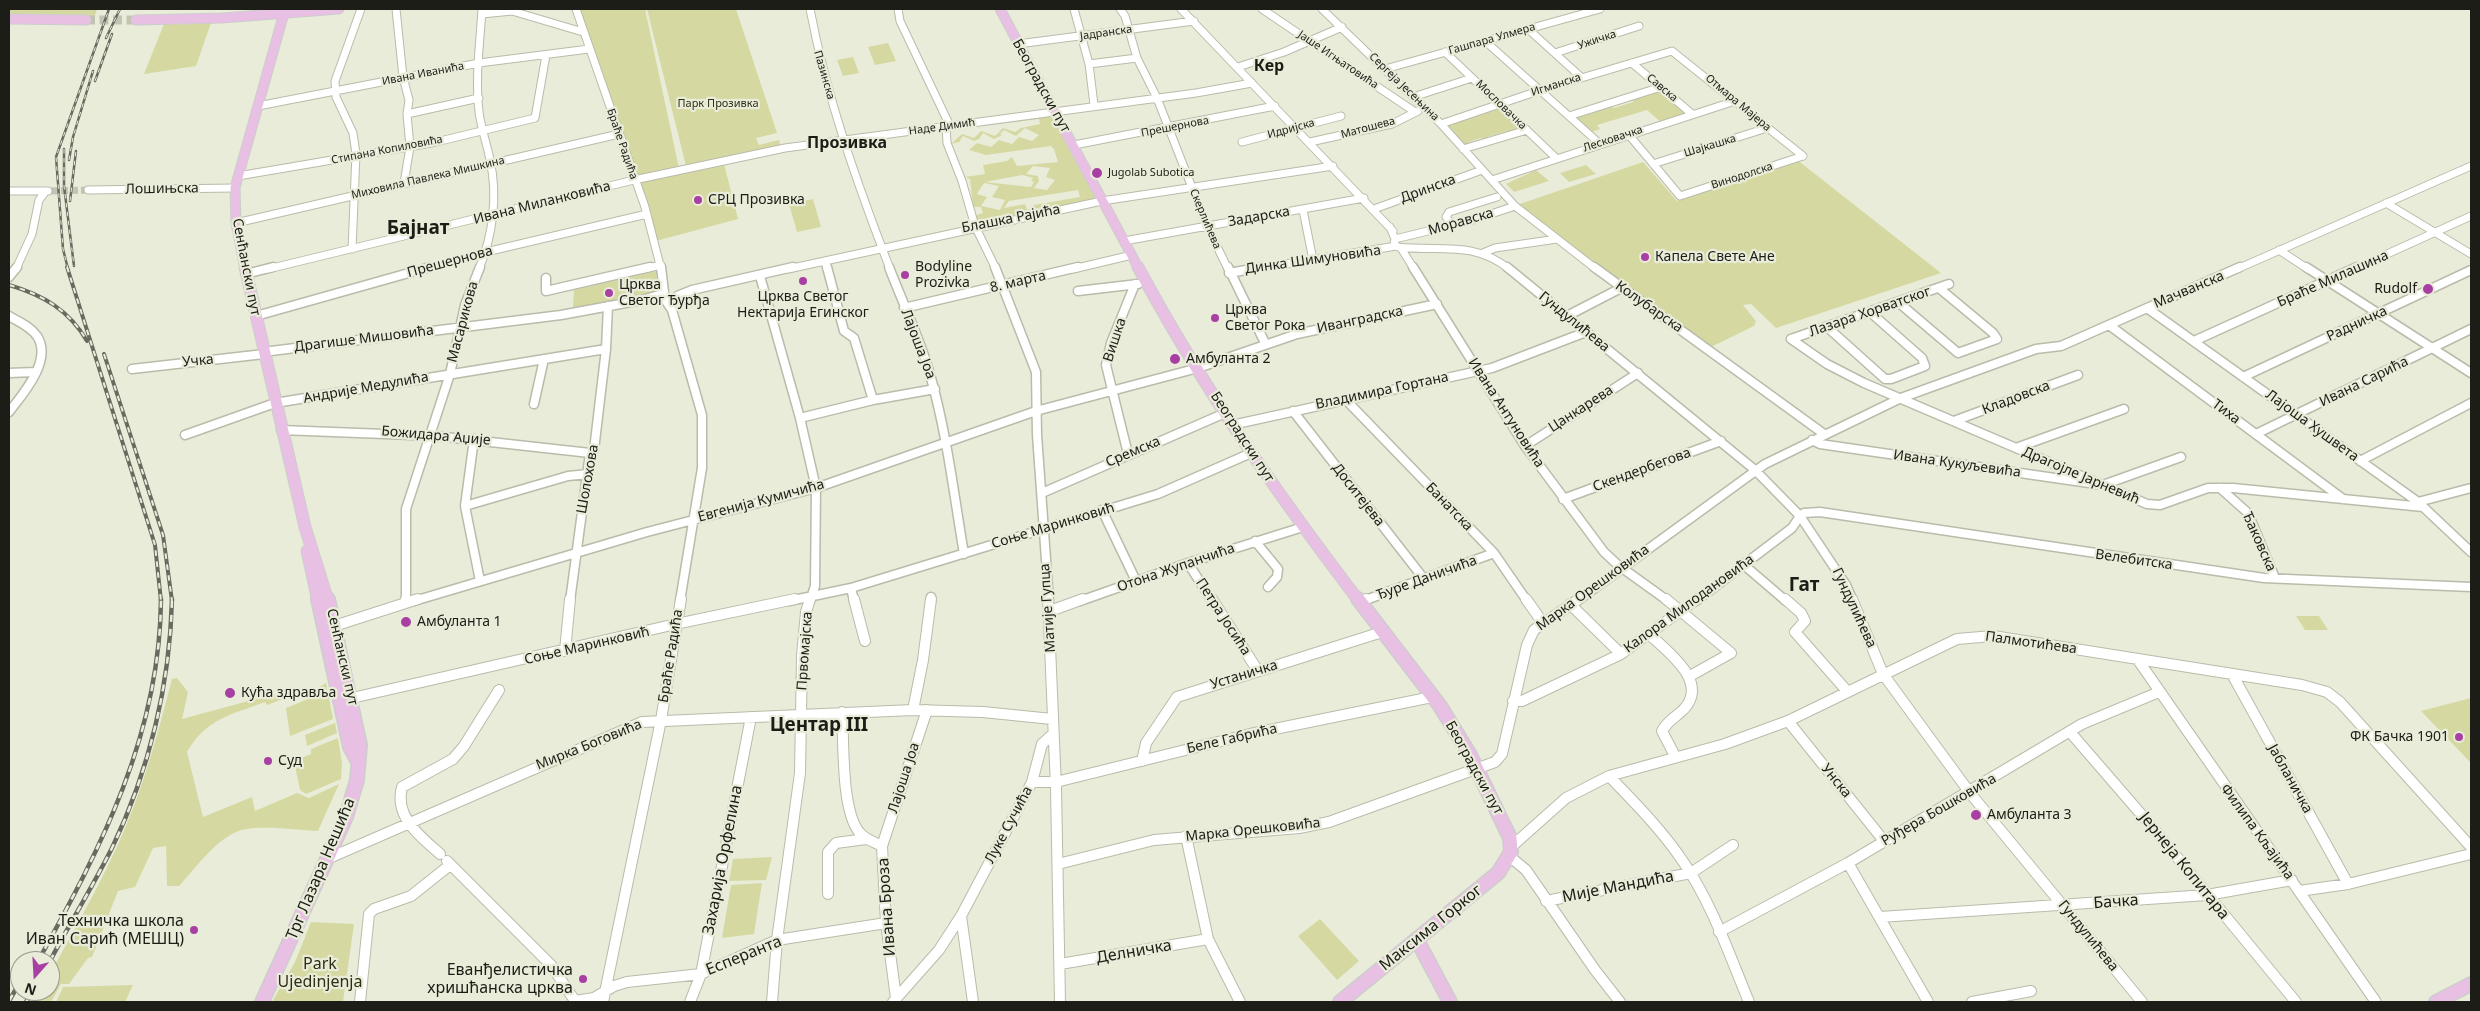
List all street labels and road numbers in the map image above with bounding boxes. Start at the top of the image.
street label: Гашпара Улмера [1447,20,1537,58]
street label: Јадранска [1079,23,1133,43]
street label: Јаше Игњатовића [1295,28,1381,92]
street label: Ужичка [1576,28,1618,52]
street label: Београдски пут [1008,36,1074,136]
street label: Пазинска [811,49,837,101]
street label: Сергеја Јесењина [1366,50,1442,124]
street label: Ивана Иванића [381,60,465,88]
street label: Игманска [1529,71,1583,99]
street label: Савска [1644,71,1680,105]
street label: Отмара Мајера [1703,72,1773,134]
street label: Мословачка [1473,78,1529,132]
street label: Браће Радића [604,107,640,181]
street label: Прешернова [1140,114,1210,140]
street label: Матошева [1339,114,1397,142]
street label: Наде Димић [908,116,976,138]
street label: Идријска [1266,116,1316,142]
street label: Лесковачка [1582,123,1644,155]
street label: Шајкашка [1682,132,1738,160]
street label: Стипана Копиловића [330,133,444,167]
street label: Миховила Павлека Мишкина [350,154,506,202]
street label: Винодолска [1710,160,1774,192]
street label: Дринска [1398,171,1458,207]
street label: Ивана Миланковића [472,178,612,228]
street label: Лошињска [125,180,199,198]
street label: Скерлићева [1186,187,1224,251]
street label: Блашка Рајића [960,201,1062,237]
street label: Задарска [1227,203,1291,231]
street label: Моравска [1426,205,1496,239]
street label: Сенћански пут [228,217,264,317]
street label: Динка Шимуновића [1244,242,1382,278]
street label: Прешернова [405,243,495,281]
street label: Браће Милашина [2275,247,2391,311]
street label: 8. марта [989,267,1047,297]
street label: Мачванска [2151,268,2227,312]
street label: Колубарска [1612,278,1686,336]
street label: Масарикова [444,279,482,365]
street label: Лазара Хорватског [1807,283,1933,341]
street label: Гундулићева [1535,288,1613,356]
street label: Иванградска [1315,303,1405,337]
street label: Радничка [2324,303,2390,345]
street label: Лајоша Јоа [897,307,939,381]
street label: Вишка [1100,316,1130,364]
street label: Драгише Мишовића [293,322,435,356]
street label: Учка [181,351,215,371]
street label: Ивана Сарића [2317,353,2411,411]
street label: Ивана Антуновића [1464,355,1548,471]
street label: Андрије Медулића [302,369,430,407]
street label: Владимира Гортана [1314,369,1450,413]
street label: Кладовска [1980,377,2052,419]
street label: Цанкарева [1546,382,1616,436]
street label: Лајоша Хушвета [2262,387,2362,465]
street label: Београдски пут [1207,389,1277,485]
street label: Тиха [2209,396,2243,428]
street label: Божидара Аџије [381,423,491,449]
street label: Сремска [1103,433,1163,471]
street label: Шолохова [574,443,602,515]
street label: Скендербегова [1591,444,1693,496]
street label: Драгојле Јарневић [2020,444,2142,508]
street label: Ивана Кукуљевића [1892,447,2022,481]
street label: Доситејева [1328,460,1388,530]
street label: Евгенија Кумичића [696,476,826,526]
street label: Банатска [1422,479,1476,535]
street label: Соње Маринковић [989,499,1117,553]
street label: Ђаковска [2239,510,2279,574]
street label: Отона Жупанчића [1115,540,1237,596]
street label: Марка Орешковића [1533,541,1653,635]
street label: Велебитска [2094,546,2174,574]
street label: Калора Милодановића [1621,551,1757,657]
street label: Ђуре Даничића [1375,552,1479,604]
street label: Матије Гупца [1037,563,1059,653]
street label: Гундулићева [1828,565,1880,651]
street label: Петра Јосића [1192,575,1254,659]
street label: Сенћански пут [323,607,361,707]
street label: Браће Радића [655,608,687,704]
street label: Првомајска [794,611,816,691]
street label: Соње Маринковић [523,623,651,669]
street label: Палмотићева [1984,628,2078,658]
street label: Устаничка [1208,657,1280,693]
street label: Мирка Боговића [534,716,644,774]
street label: Београдски пут [1441,718,1507,818]
street label: Беле Габрића [1185,720,1279,758]
street label: Лајоша Јоа [885,741,923,815]
street label: Јабланичка [2264,741,2316,817]
street label: Унска [1817,761,1855,801]
street label: Руђера Бошковића [1879,770,1999,850]
street label: Филипа Кљајића [2217,781,2297,883]
street label: Захарија Орфелина [699,784,747,936]
street label: Луке Сучића [982,784,1036,866]
street label: Трг Лазара Нешића [282,795,360,943]
street label: Јернеја Копитара [2135,808,2233,924]
street label: Марка Орешковића [1185,815,1321,845]
street label: Ивана Броза [874,857,900,957]
street label: Мије Мандића [1561,867,1675,907]
street label: Максима Горког [1376,881,1486,975]
street label: Бачка [2093,891,2139,913]
street label: Гундулићева [2054,897,2122,975]
street label: Есперанта [703,932,785,980]
street label: Делничка [1095,936,1173,968]

